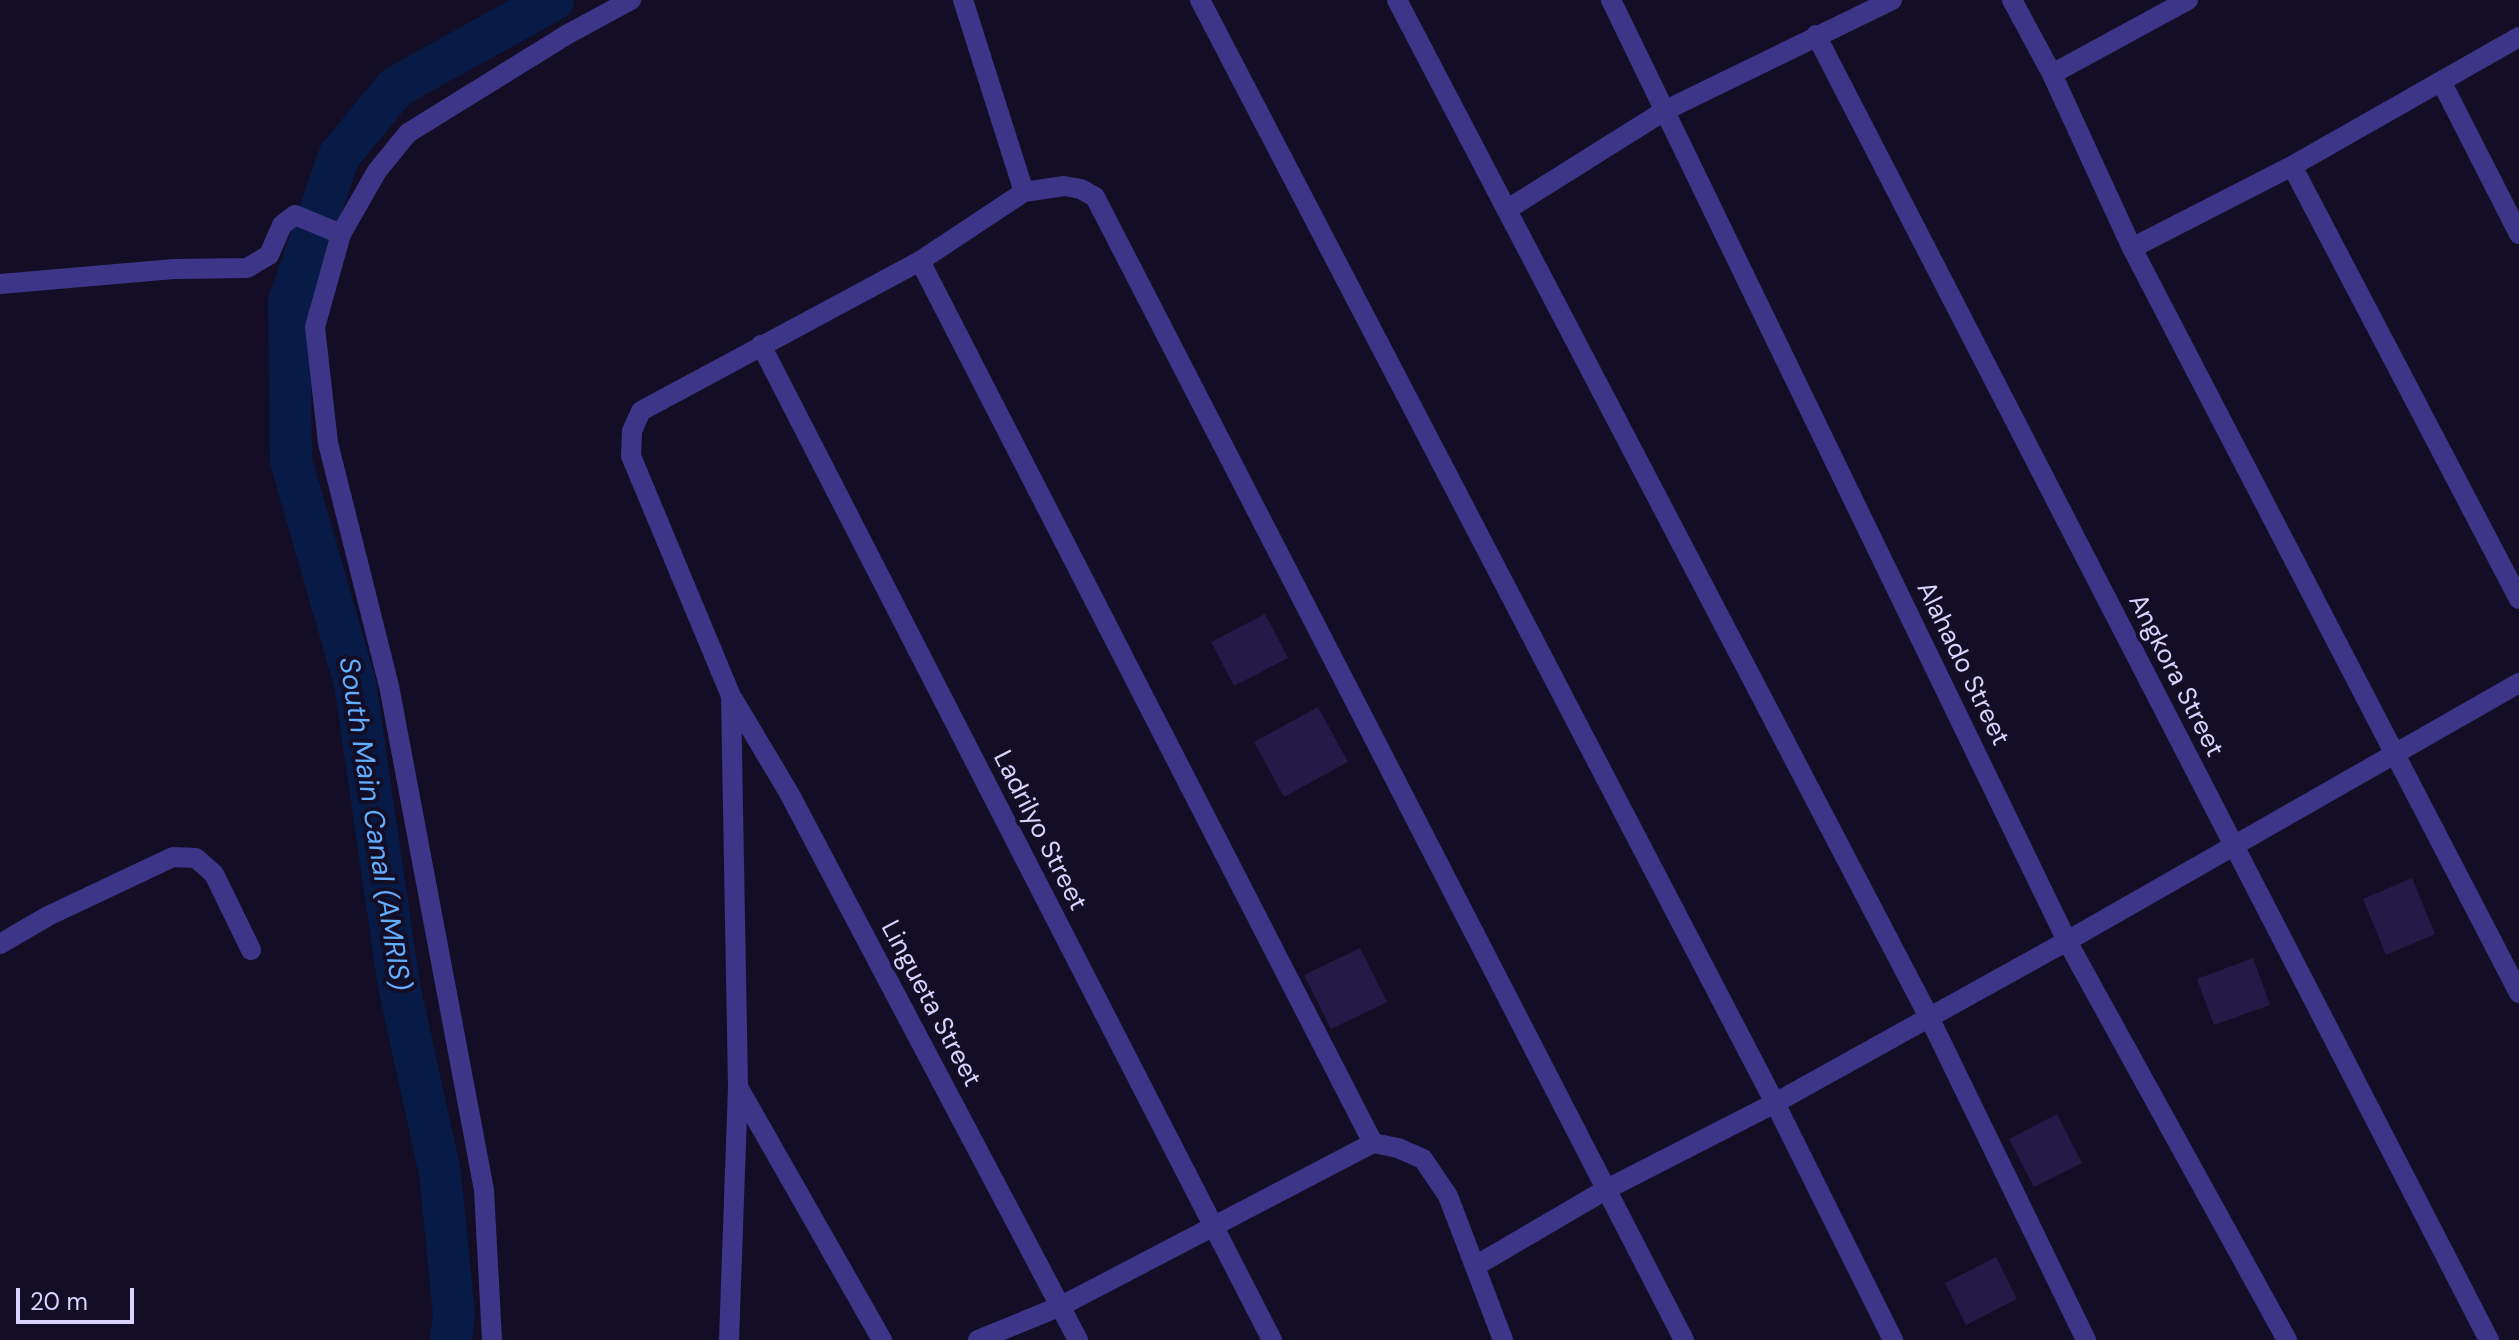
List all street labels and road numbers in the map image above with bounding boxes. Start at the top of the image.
street label: Alahado Street [1909,577,2015,751]
street label: Angkora Street [2121,589,2229,763]
street label: Ladrilyo Street [985,746,1093,916]
street label: Lingueta Street [873,916,987,1092]

